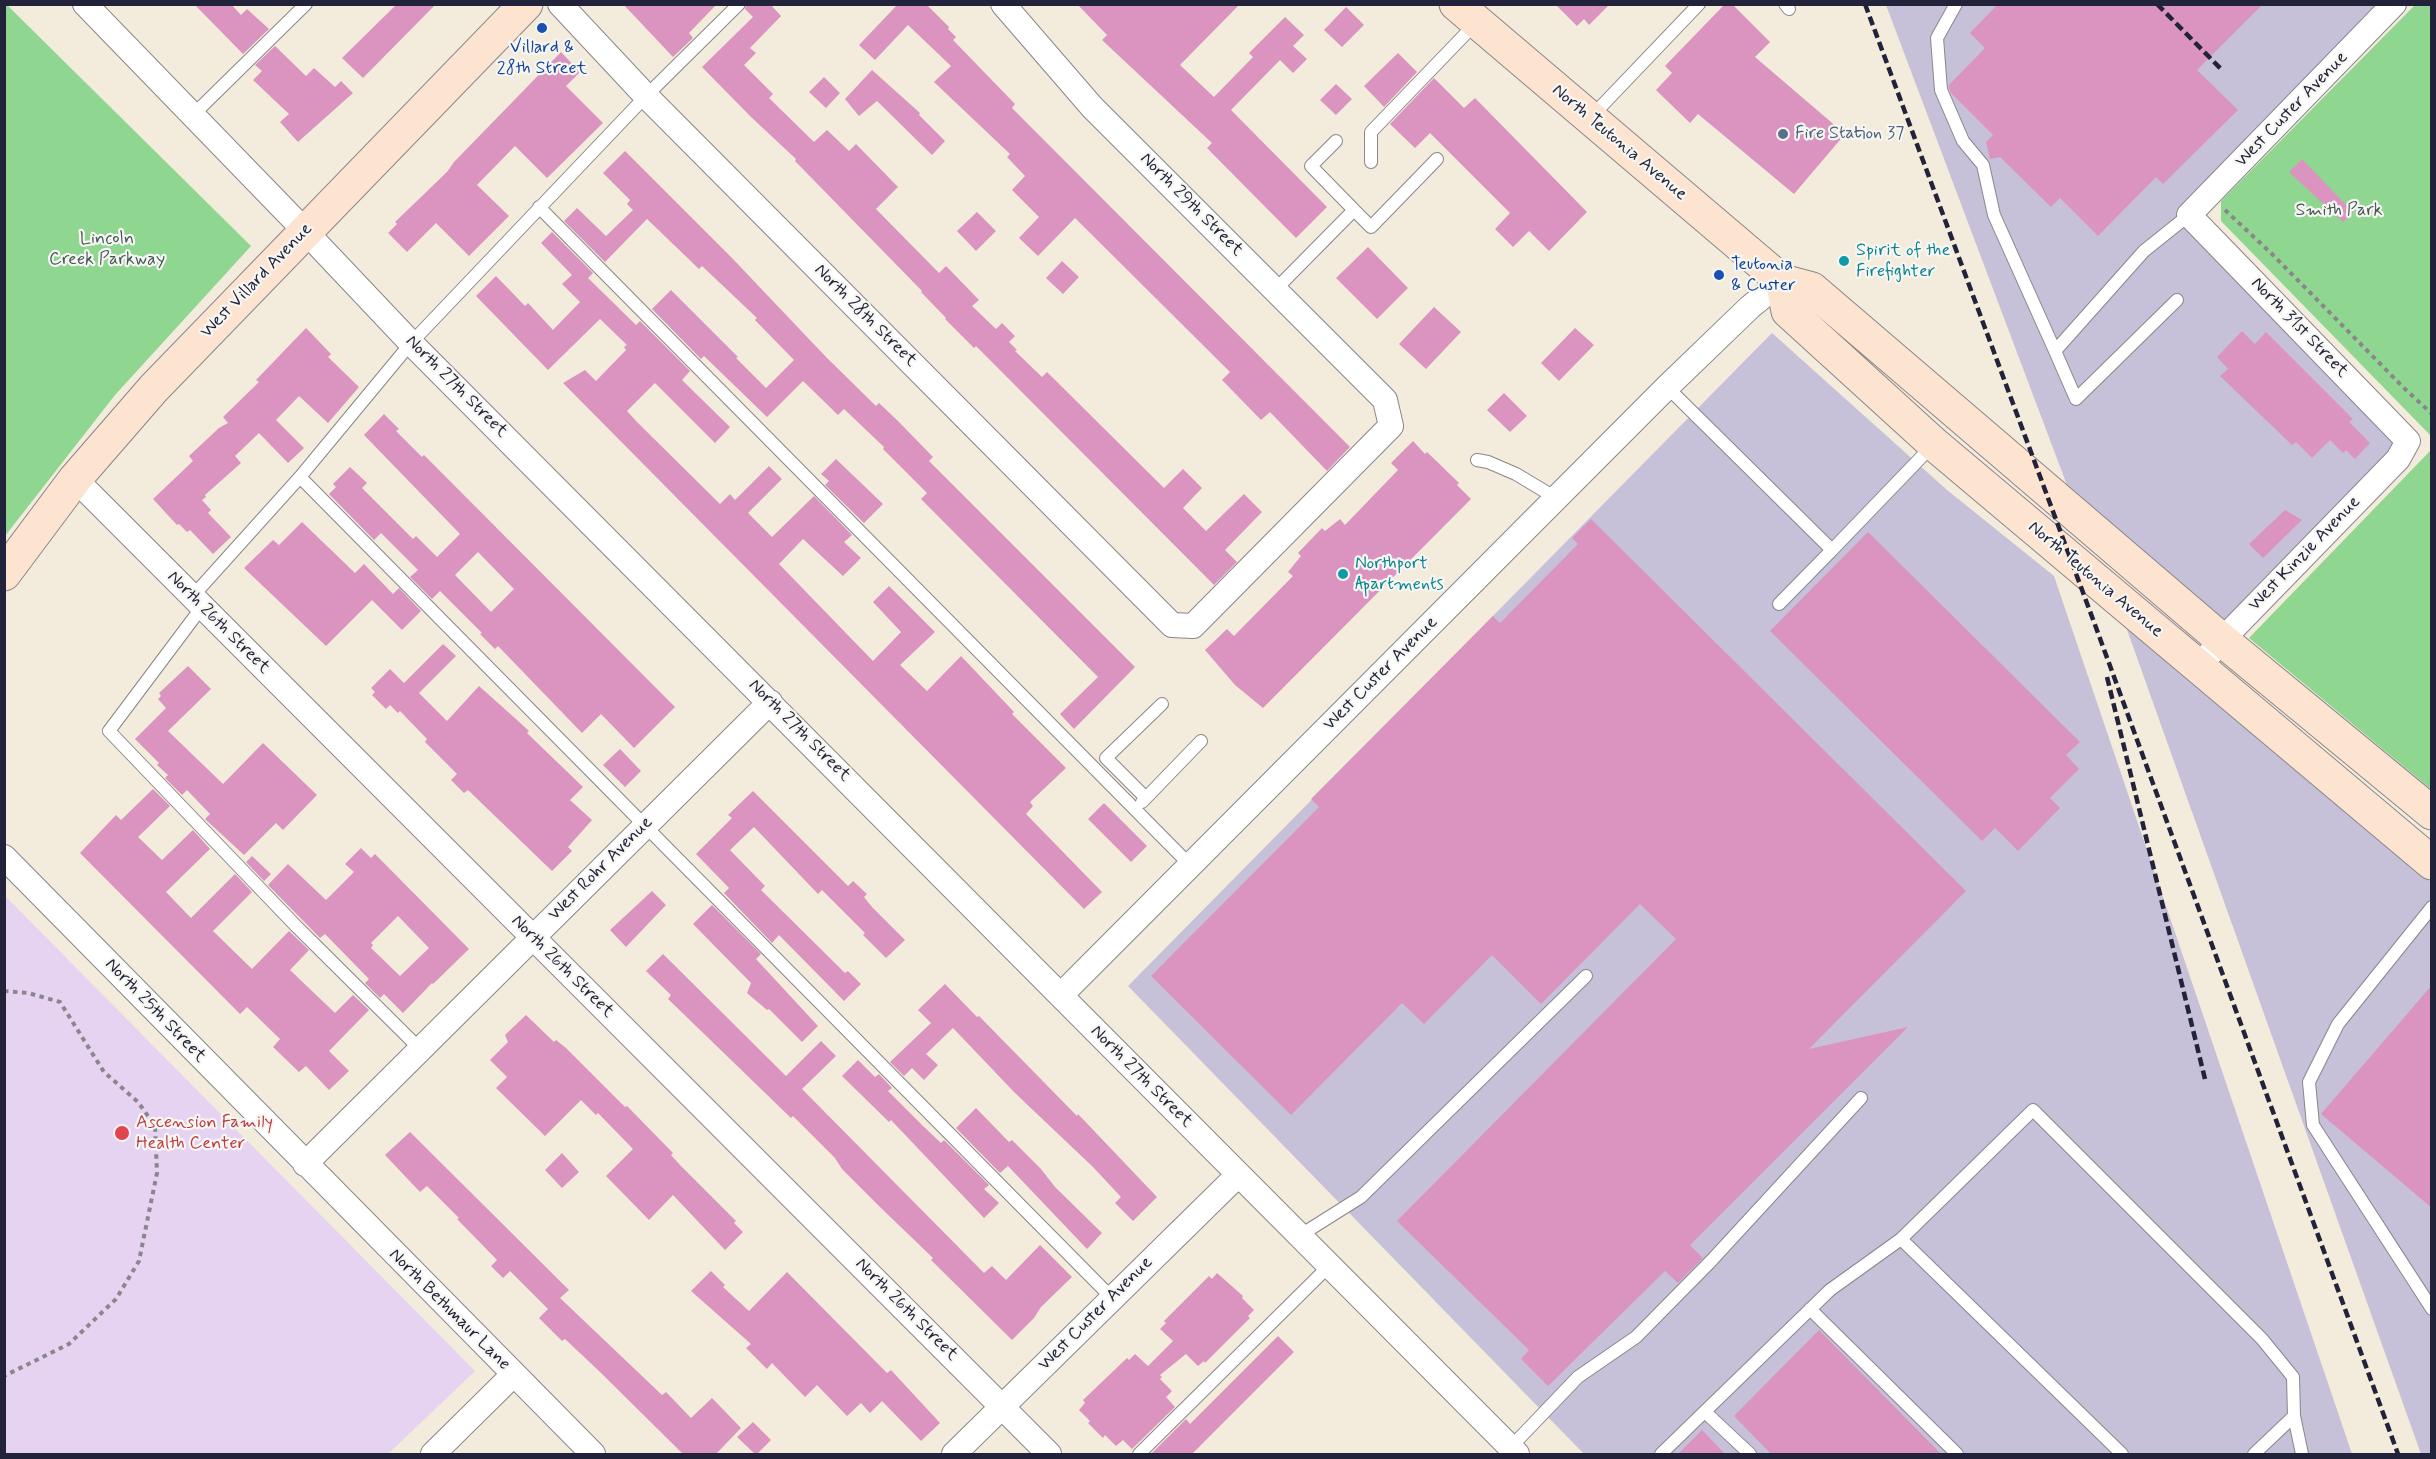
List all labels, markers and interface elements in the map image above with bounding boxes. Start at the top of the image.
marker: Villard & 28th Street [535,21,549,35]
place label: Villard & 28th Street [497,37,587,80]
street label: West Custer Avenue [2231,48,2353,172]
street label: North Teutonia Avenue [1547,80,1691,206]
place label: Fire Station 37 [1795,123,1904,145]
marker: Fire Station 37 [1776,127,1790,141]
street label: North 29th Street [1135,149,1247,261]
park label: Smith Park [2295,200,2383,222]
street label: West Villard Avenue [196,219,318,343]
park label: Lincoln Creek Parkway [49,228,165,270]
place label: Spirit of the Firefighter [1856,240,1950,282]
place label: Teutonia & Custer [1731,254,1796,296]
marker: Spirit of the Firefighter [1837,254,1851,268]
street label: North 28th Street [809,260,921,372]
marker: Teutonia & Custer [1712,268,1726,282]
street label: North 31st Street [2246,273,2352,383]
street label: North 27th Street [400,331,512,443]
street label: West Kinzie Avenue [2245,492,2365,616]
street label: North Teutonia Avenue [2023,517,2167,643]
place label: Northport Apartments [1355,553,1443,596]
street label: North 26th Street [162,567,274,679]
marker: Northport Apartments [1336,567,1350,581]
street label: West Custer Avenue [1319,612,1443,736]
street label: North 27th Street [743,675,855,787]
street label: West Rohr Avenue [544,812,658,926]
street label: North 26th Street [506,911,618,1023]
street label: North 25th Street [100,954,210,1068]
street label: North 27th Street [1085,1021,1197,1133]
place label: Ascension Family Health Center [136,1112,273,1154]
marker: Ascension Family Health Center [113,1124,131,1142]
street label: North Bethmaur Lane [384,1245,514,1375]
street label: West Custer Avenue [1034,1252,1158,1376]
street label: North 26th Street [850,1254,962,1366]

